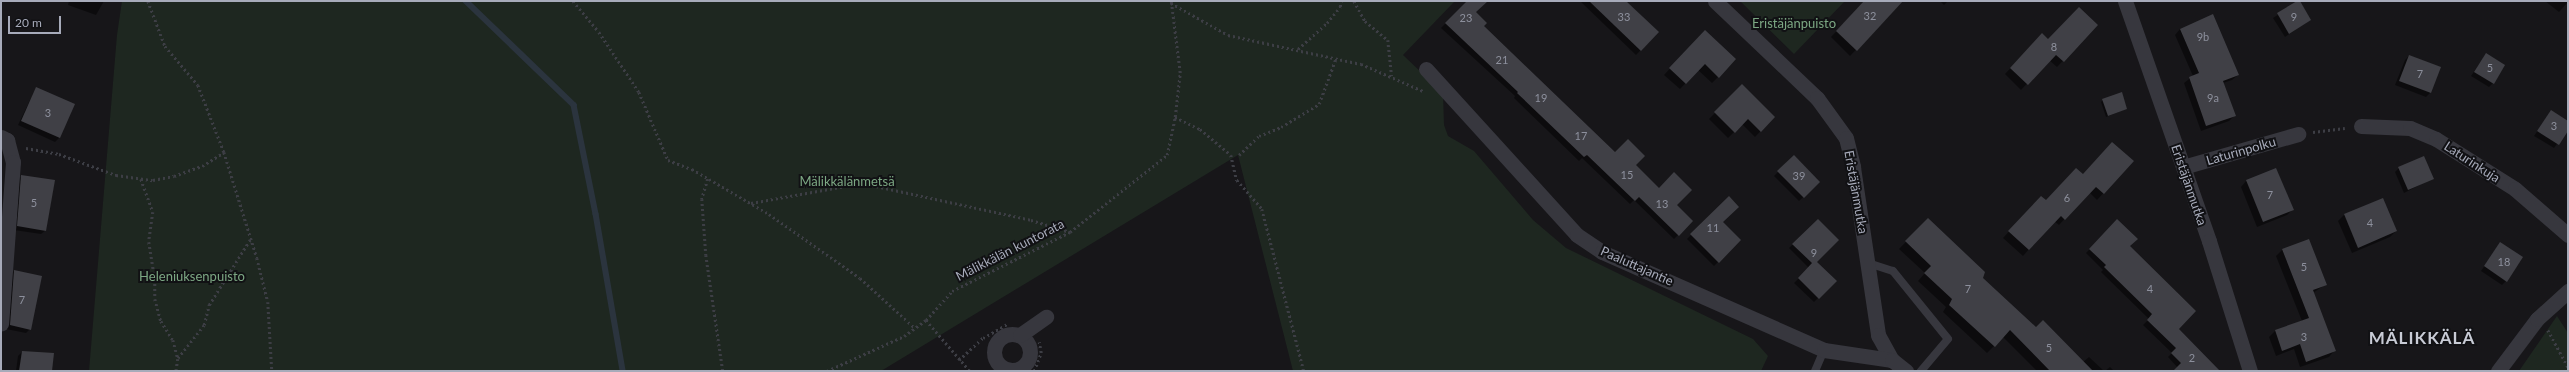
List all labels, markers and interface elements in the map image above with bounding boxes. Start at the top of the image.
scale bar [10,8,63,34]
house number: 32 [1864,9,1876,23]
house number: 33 [1618,10,1630,24]
house number: 9 [2291,10,2297,24]
house number: 23 [1460,11,1472,25]
text: 20 m [15,15,42,30]
park label: Eristäjänpuisto [1752,15,1836,31]
house number: 9b [2197,30,2209,44]
house number: 8 [2051,40,2057,54]
house number: 21 [1496,53,1508,67]
house number: 5 [2487,61,2493,75]
house number: 7 [2417,67,2423,81]
house number: 19 [1535,91,1547,105]
house number: 9a [2207,91,2219,105]
house number: 3 [45,106,51,120]
house number: 3 [2551,119,2557,133]
house number: 17 [1575,129,1587,143]
street label: Laturinpolku [2204,134,2278,168]
street label: Laturinkuja [2441,138,2503,186]
street label: Eristäjänmutka [2168,143,2210,227]
street label: Eristäjänmutka [1841,149,1871,235]
house number: 15 [1621,168,1633,182]
house number: 39 [1793,169,1805,183]
park label: Mälikkälänmetsä [799,173,895,189]
house number: 7 [2267,188,2273,202]
house number: 6 [2064,191,2070,205]
house number: 5 [31,196,37,210]
house number: 13 [1656,197,1668,211]
street label: Mälikkälän kuntorata [953,216,1067,284]
house number: 4 [2367,216,2373,230]
house number: 11 [1707,221,1719,235]
street label: Paaluttajantie [1598,243,1676,289]
house number: 9 [1811,246,1817,260]
house number: 18 [2498,255,2510,269]
house number: 5 [2301,260,2307,274]
park label: Heleniuksenpuisto [139,268,245,284]
house number: 7 [1965,282,1971,296]
house number: 4 [2147,282,2153,296]
house number: 7 [19,293,25,307]
district label: MÄLIKKÄLÄ [2369,328,2475,348]
house number: 3 [2301,330,2307,344]
house number: 5 [2046,341,2052,355]
house number: 2 [2189,351,2195,365]

